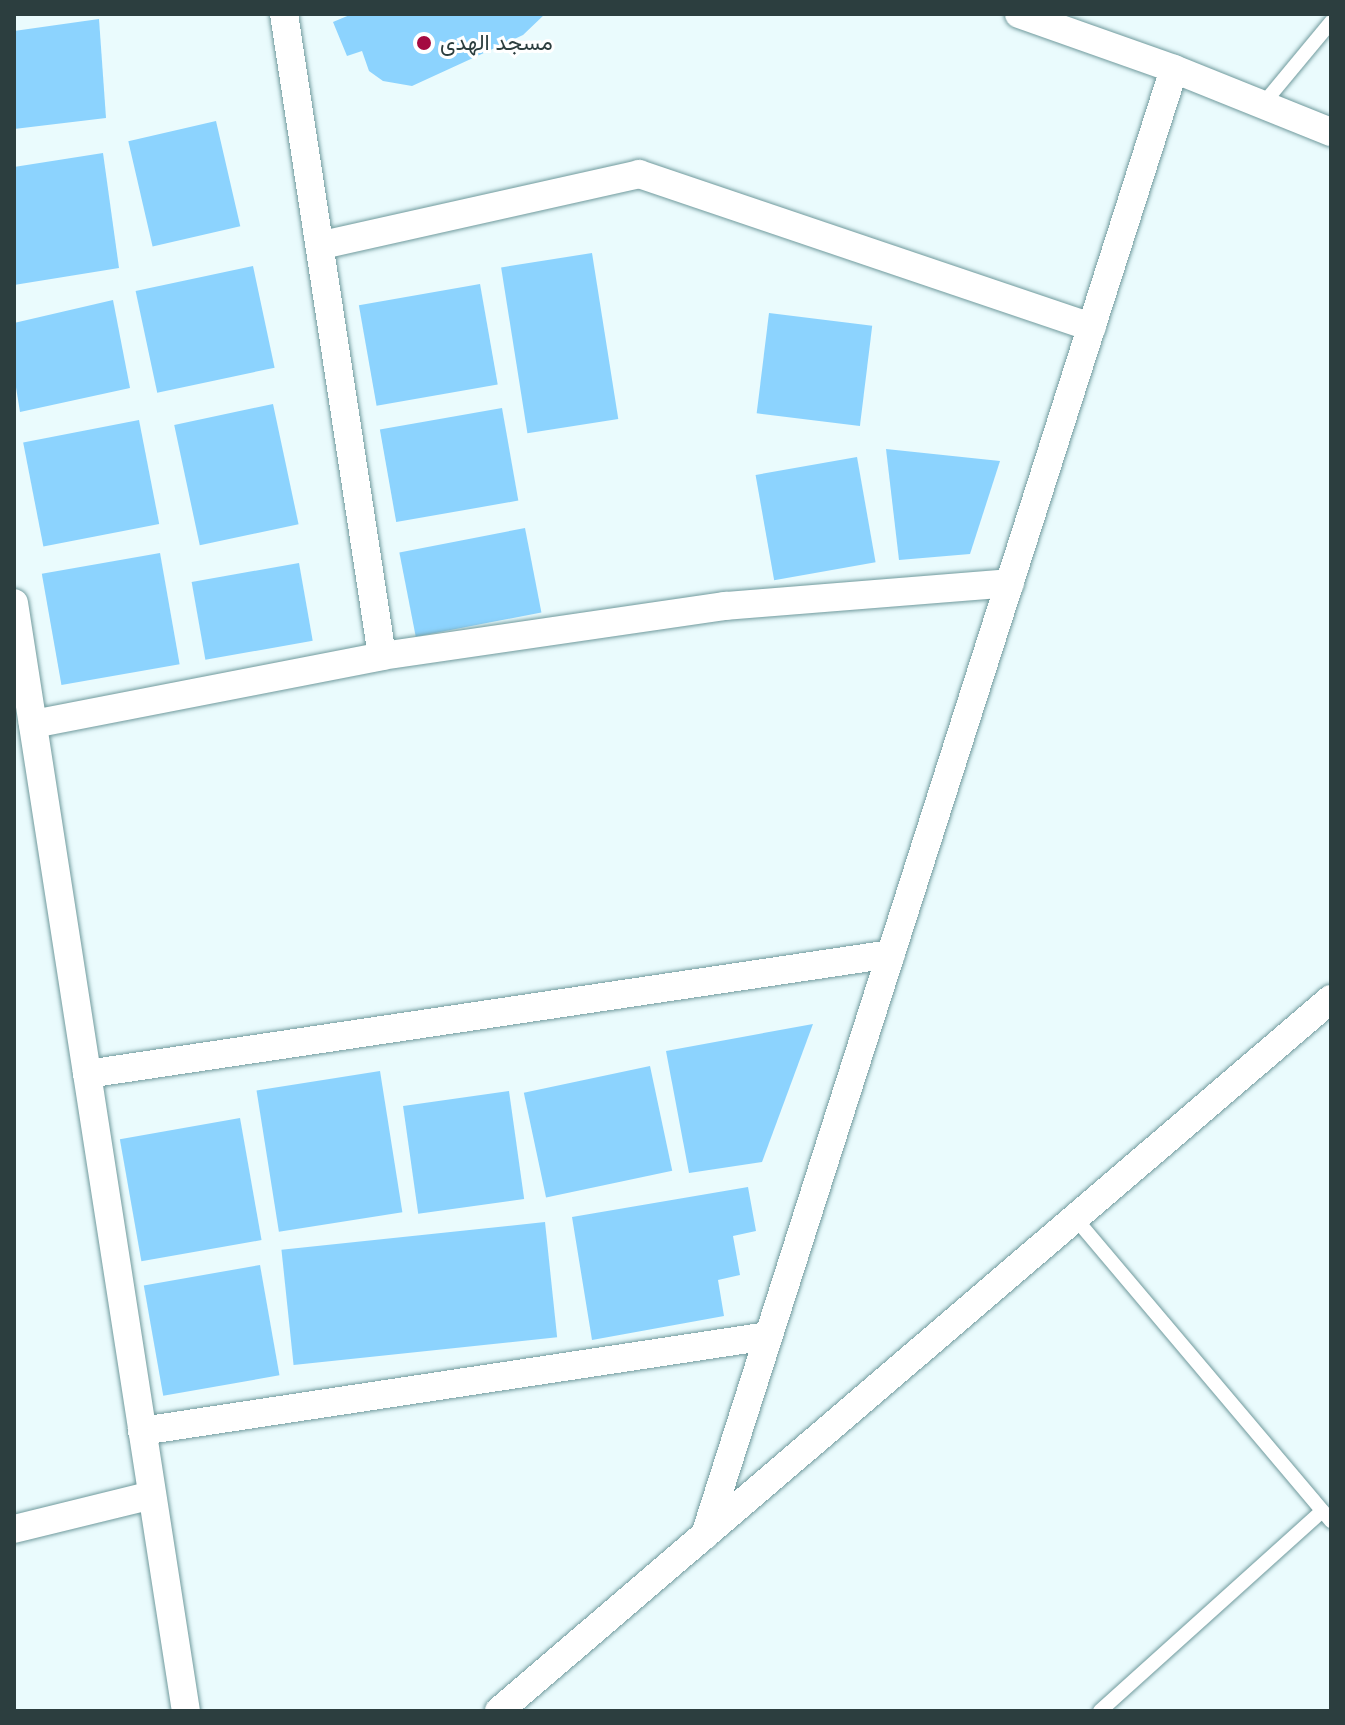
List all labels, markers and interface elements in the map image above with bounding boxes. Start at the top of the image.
place label: مسجد الهدى [440,30,553,56]
marker: مسجد الهدى [415,34,433,52]

